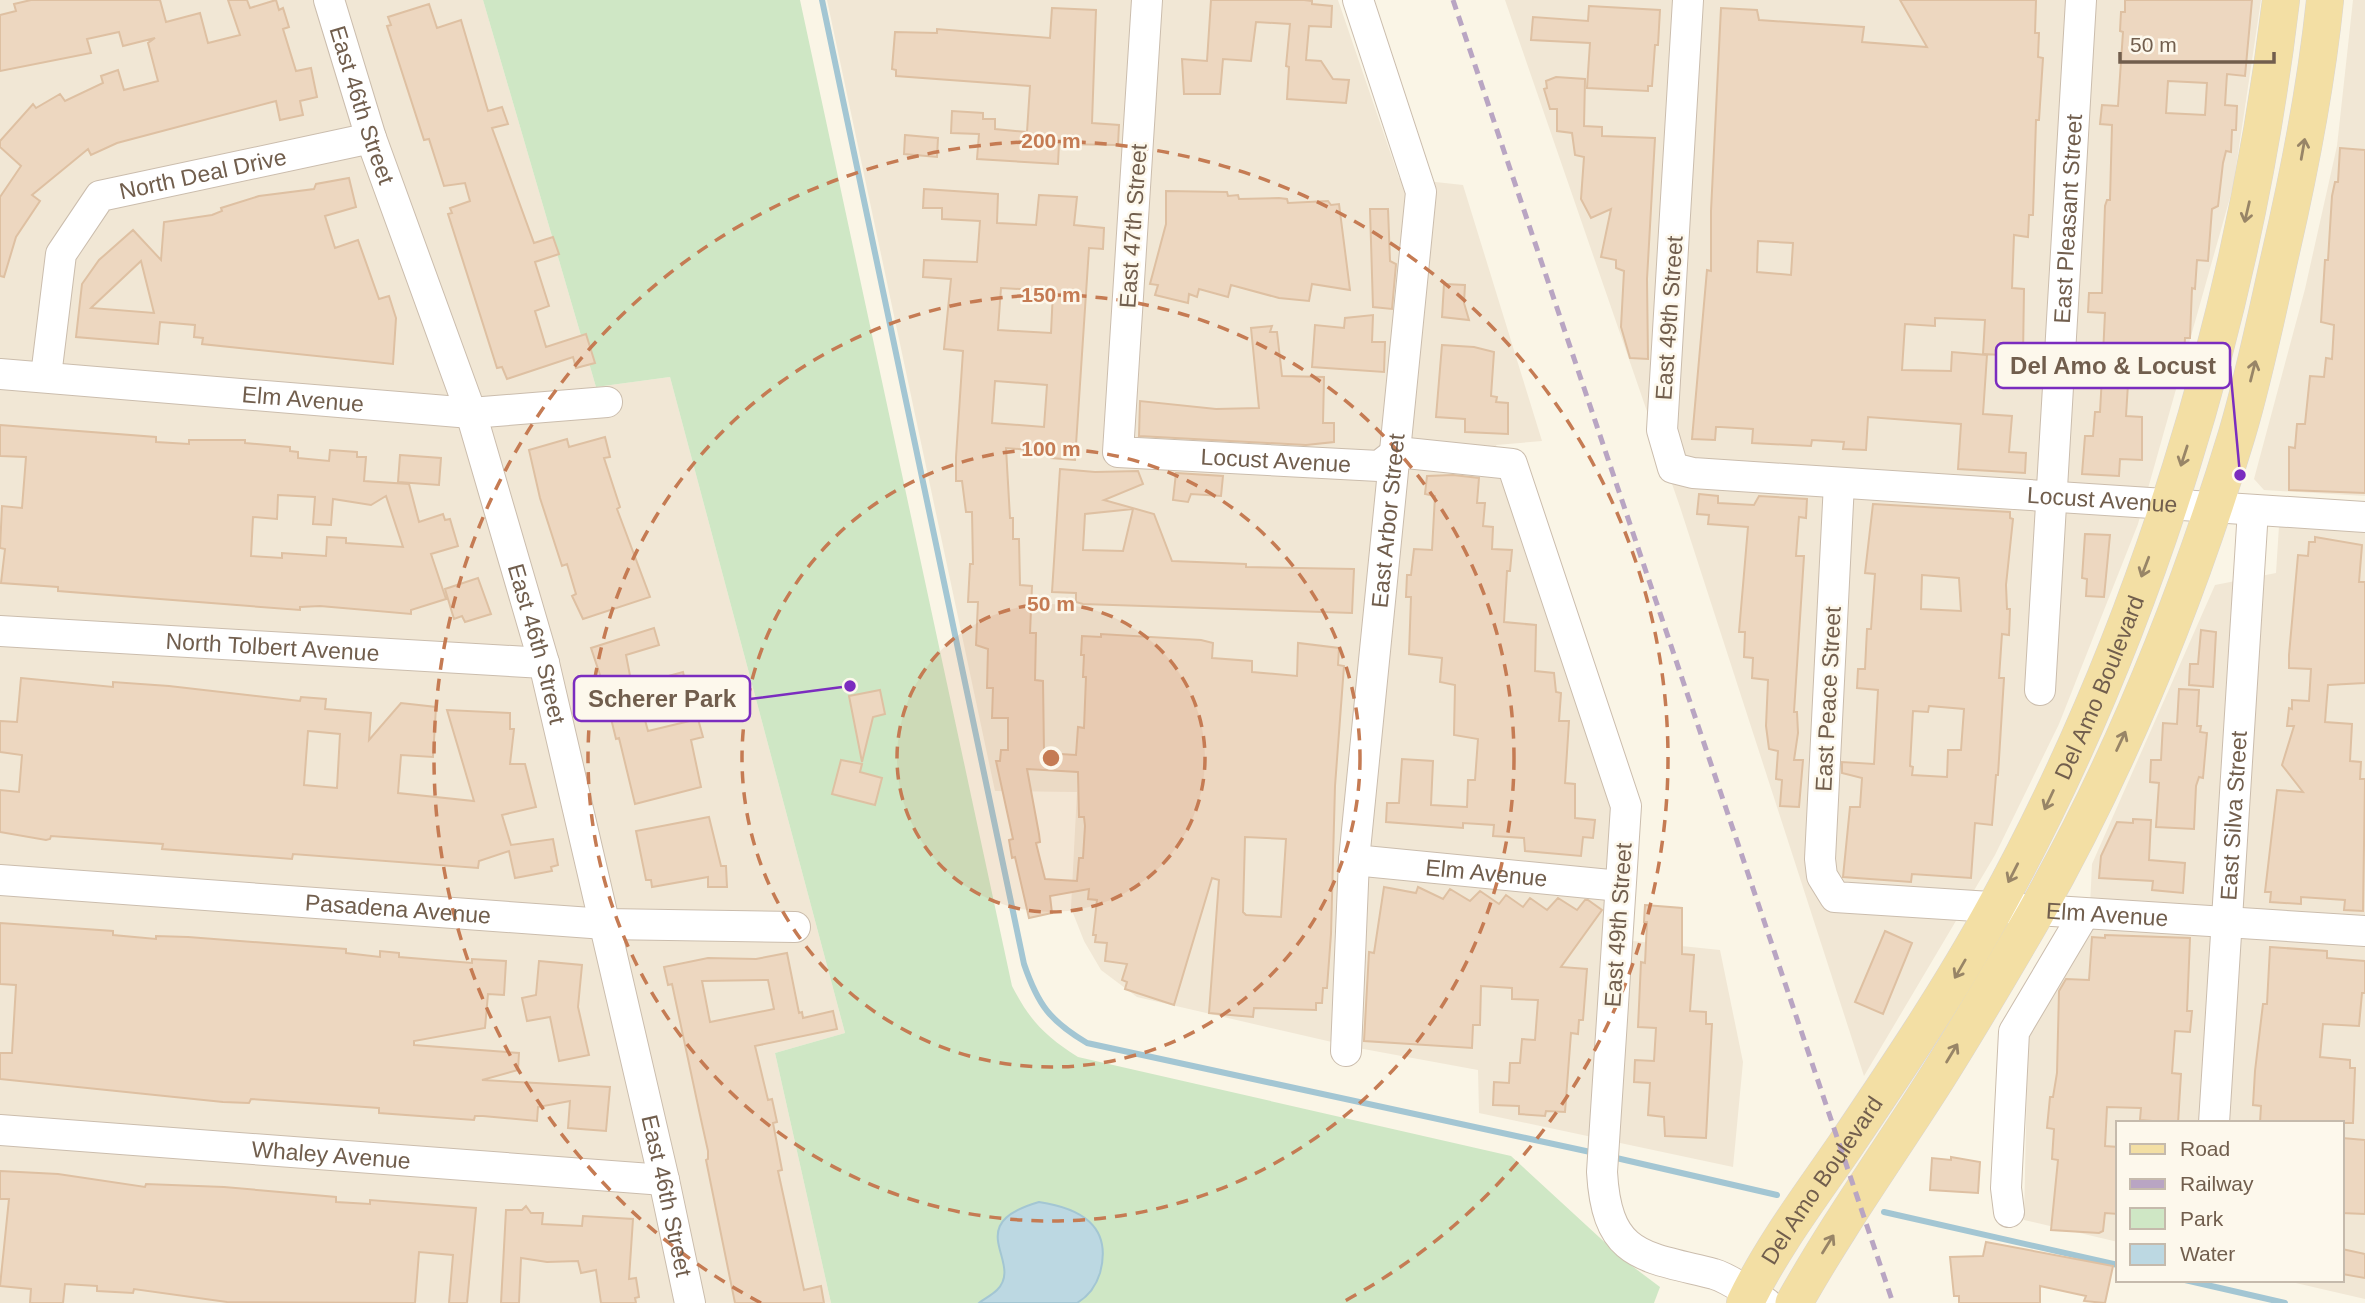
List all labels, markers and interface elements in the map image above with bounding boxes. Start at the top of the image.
scale bar [2120,21,2274,65]
street label: East 46th Street [325,23,400,188]
text: 50 m [2130,33,2177,56]
street label: East Pleasant Street [2049,113,2087,324]
text: 200 m [1021,129,1081,152]
one-way arrow [2297,138,2310,161]
street label: East 47th Street [1114,142,1152,309]
street label: North Deal Drive [117,143,289,205]
one-way arrow [2240,200,2253,223]
street label: East 49th Street [1650,234,1688,401]
text: 150 m [1021,283,1081,306]
callout: Del Amo & Locust [1996,343,2230,388]
text: Del Amo & Locust [2010,352,2216,379]
one-way arrow [2247,360,2260,382]
street label: Elm Avenue [241,381,365,417]
street label: East Arbor Street [1366,432,1410,609]
text: 100 m [1021,437,1081,460]
street label: Locust Avenue [1200,443,1352,477]
one-way arrow [2177,445,2190,467]
street label: Locust Avenue [2026,482,2178,518]
one-way arrow [2138,556,2151,578]
street label: East 46th Street [503,561,571,727]
text: 50 m [1027,592,1075,615]
street label: Del Amo Boulevard [2049,592,2149,784]
street label: East Peace Street [1810,605,1846,792]
street label: North Tolbert Avenue [165,628,380,666]
callout: Scherer Park [574,676,750,721]
text: Scherer Park [588,685,737,712]
street label: East Silva Street [2215,729,2252,901]
one-way arrow [2115,731,2128,752]
centre of rings [1039,746,1063,770]
one-way arrow [2042,789,2055,810]
street label: East 49th Street [1599,841,1637,1008]
street label: Elm Avenue [1424,854,1549,892]
one-way arrow [2006,862,2020,883]
street label: Pasadena Avenue [304,889,492,929]
street label: Elm Avenue [2045,898,2169,931]
one-way arrow [1953,958,1967,978]
one-way arrow [1945,1043,1959,1063]
street label: Del Amo Boulevard [1756,1091,1888,1269]
street label: East 46th Street [636,1112,697,1280]
legend [2116,1121,2344,1282]
street label: Whaley Avenue [251,1136,412,1174]
text: Road [2180,1137,2230,1160]
text: Railway [2180,1172,2254,1195]
text: Park [2180,1207,2224,1230]
one-way arrow [1821,1235,1836,1254]
text: Water [2180,1242,2235,1265]

